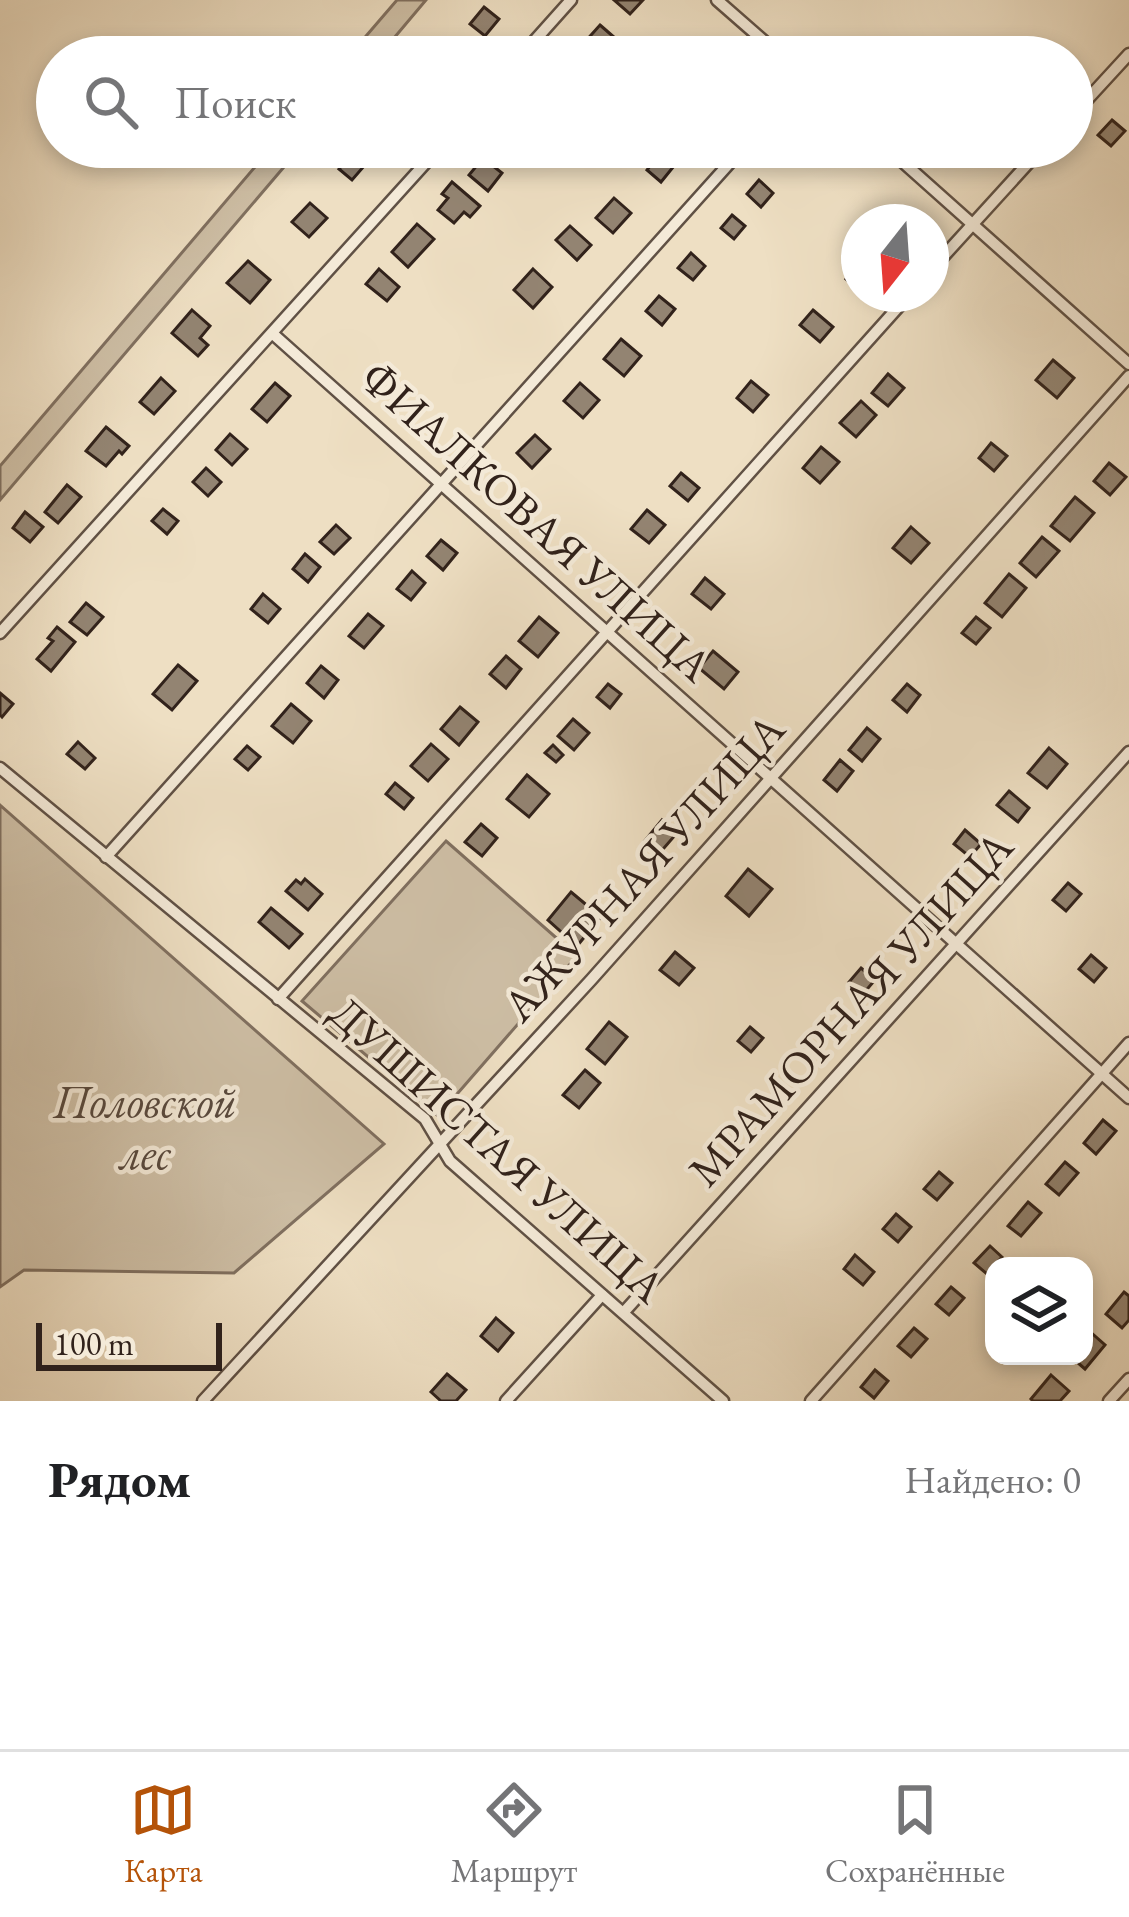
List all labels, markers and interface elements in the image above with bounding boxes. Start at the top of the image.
search box [36,36,1093,168]
icon: search [78,69,144,135]
text: Поиск [174,73,296,131]
north arrow [841,204,949,312]
street label: ФИАЛКОВАЯ УЛИЦА [350,348,725,694]
street label: АЖУРНАЯ УЛИЦА [489,700,797,1034]
street label: МРАМОРНАЯ УЛИЦА [675,818,1026,1198]
street label: ДУШИСТАЯ УЛИЦА [318,983,678,1315]
park label: Половской лес [52,1072,237,1182]
map controls [985,1257,1093,1365]
button: layers [985,1257,1093,1365]
scale bar [36,1317,222,1370]
text: 100 m [54,1322,134,1365]
text: Рядом [48,1446,191,1512]
text: Найдено: 0 [904,1454,1081,1505]
tab: Карта [124,1777,203,1892]
tab: Маршрут [451,1777,577,1892]
tab: Сохранённые [825,1777,1005,1892]

